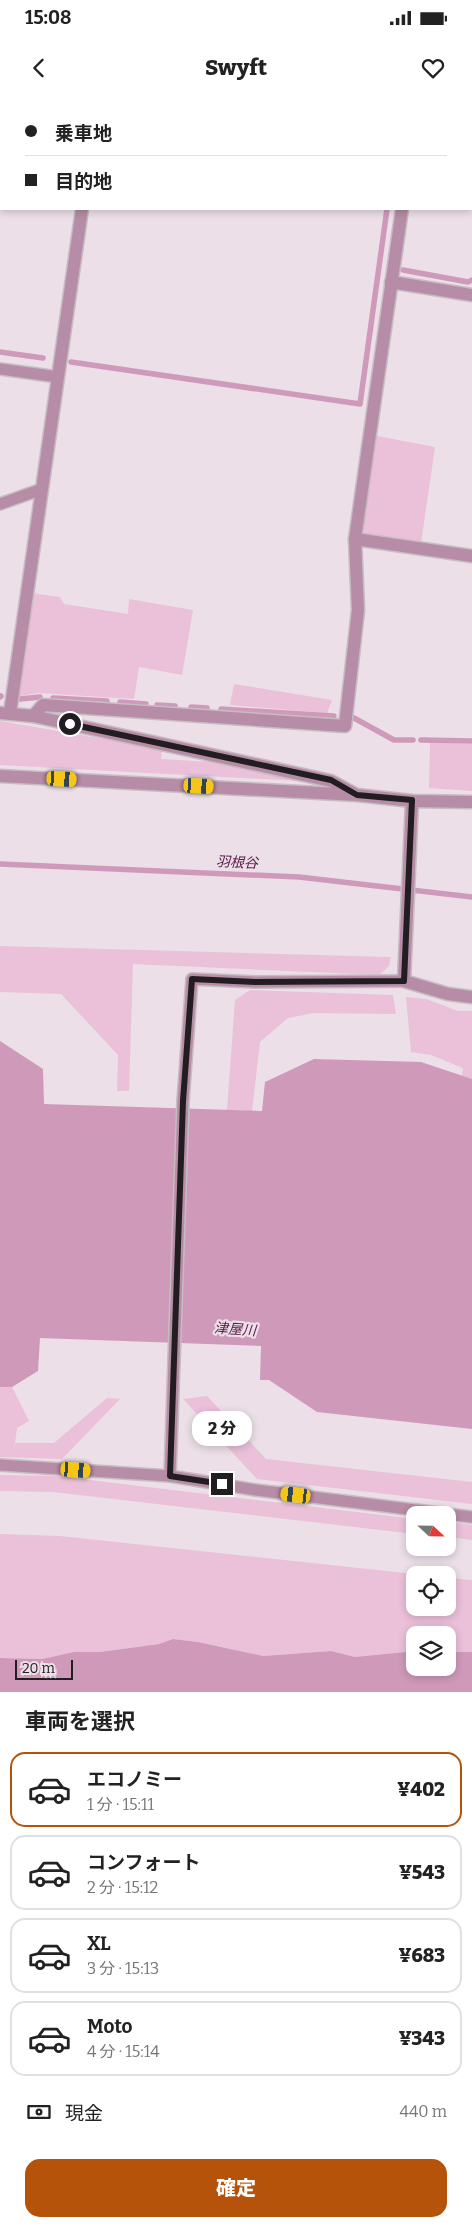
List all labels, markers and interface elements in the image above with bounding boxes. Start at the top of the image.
text: 15:08 [25,6,72,29]
icon: back [25,54,53,82]
text: Swyft [205,54,267,81]
icon: heart [419,54,447,82]
text: 乗車地 [55,122,112,145]
text: 目的地 [55,170,112,193]
route start [59,713,81,735]
car [46,771,77,787]
car [183,778,214,794]
water label: 羽根谷 [216,853,259,872]
water label: 津屋川 [213,1320,259,1340]
callout: 2 分 [192,1412,252,1446]
text: 2 分 [208,1419,236,1438]
car [60,1461,91,1479]
route end [211,1473,233,1495]
car [280,1486,311,1504]
north arrow [406,1506,456,1556]
map controls [406,1506,456,1676]
button: locate [406,1566,456,1616]
button: layers [406,1626,456,1676]
scale bar [15,1657,72,1680]
text: 20 m [22,1660,55,1677]
text: 車両を選択 [25,1708,135,1735]
icon: car [27,1767,72,1812]
text: エコノミー [87,1768,182,1791]
text: ¥402 [397,1778,445,1801]
text: 1 分 · 15:11 [87,1795,154,1814]
icon: car [27,1850,72,1895]
text: コンフォート [87,1851,200,1874]
text: ¥543 [399,1861,445,1884]
text: 2 分 · 15:12 [87,1878,158,1897]
text: XL [87,1932,111,1955]
icon: car [27,1933,72,1978]
text: ¥683 [399,1944,445,1967]
text: 3 分 · 15:13 [87,1959,159,1978]
text: Moto [87,2015,133,2038]
icon: car [27,2016,72,2061]
text: ¥343 [399,2027,445,2050]
text: 4 分 · 15:14 [87,2042,160,2061]
icon: cash [25,2098,53,2126]
text: 現金 [65,2102,103,2125]
text: 440 m [400,2102,447,2121]
button: 確定 [25,2159,447,2217]

